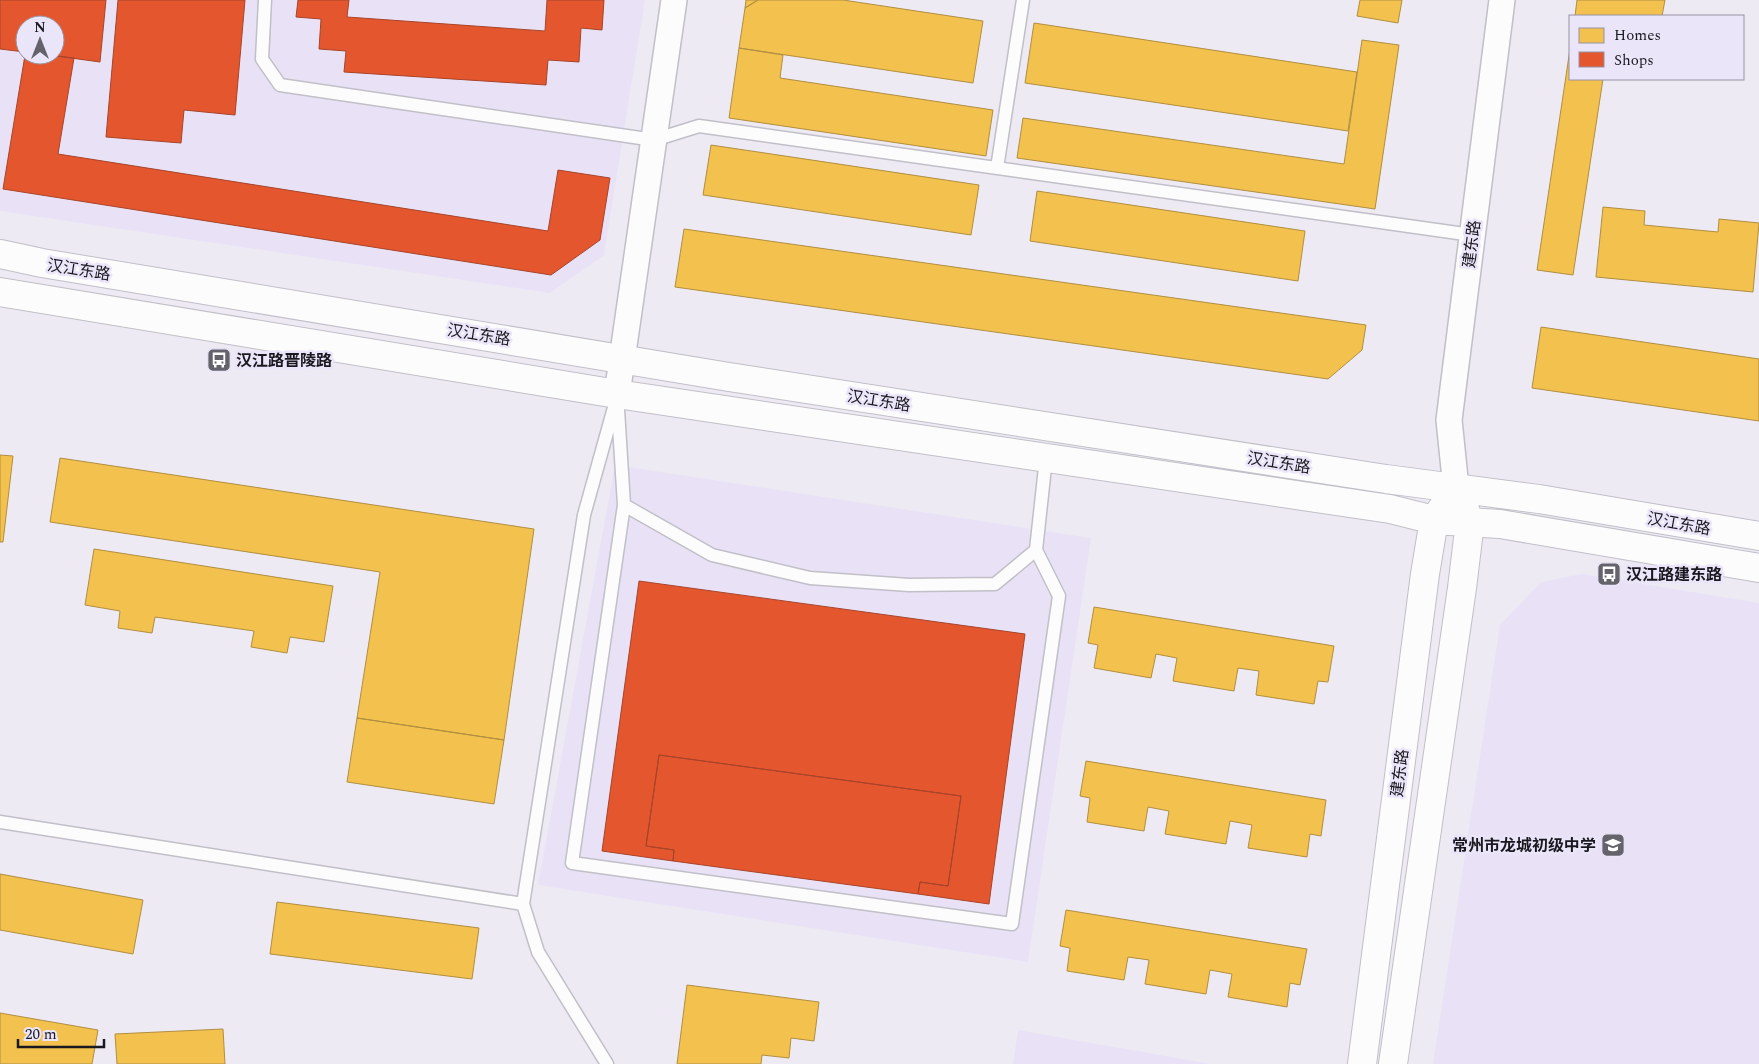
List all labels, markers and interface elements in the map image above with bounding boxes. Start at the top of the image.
north arrow [15,15,65,65]
legend [1569,15,1744,80]
text: N [34,17,46,38]
text: Homes [1614,24,1661,47]
text: Shops [1614,49,1654,72]
street label: 建东路 [1457,219,1487,269]
street label: 汉江东路 [45,253,112,287]
street label: 汉江东路 [445,318,512,352]
bus stop icon: 汉江路晋陵路 [206,347,232,373]
place label: 汉江路晋陵路 [236,349,332,373]
street label: 汉江东路 [845,384,912,418]
street label: 汉江东路 [1245,446,1312,480]
street label: 汉江东路 [1645,507,1712,541]
bus stop icon: 汉江路建东路 [1596,561,1622,587]
place label: 汉江路建东路 [1626,563,1722,587]
street label: 建东路 [1385,748,1415,798]
school or university icon: 常州市龙城初级中学 [1600,832,1626,858]
place label: 常州市龙城初级中学 [1452,834,1596,858]
scale bar [18,1016,104,1048]
text: 20 m [25,1023,57,1046]

